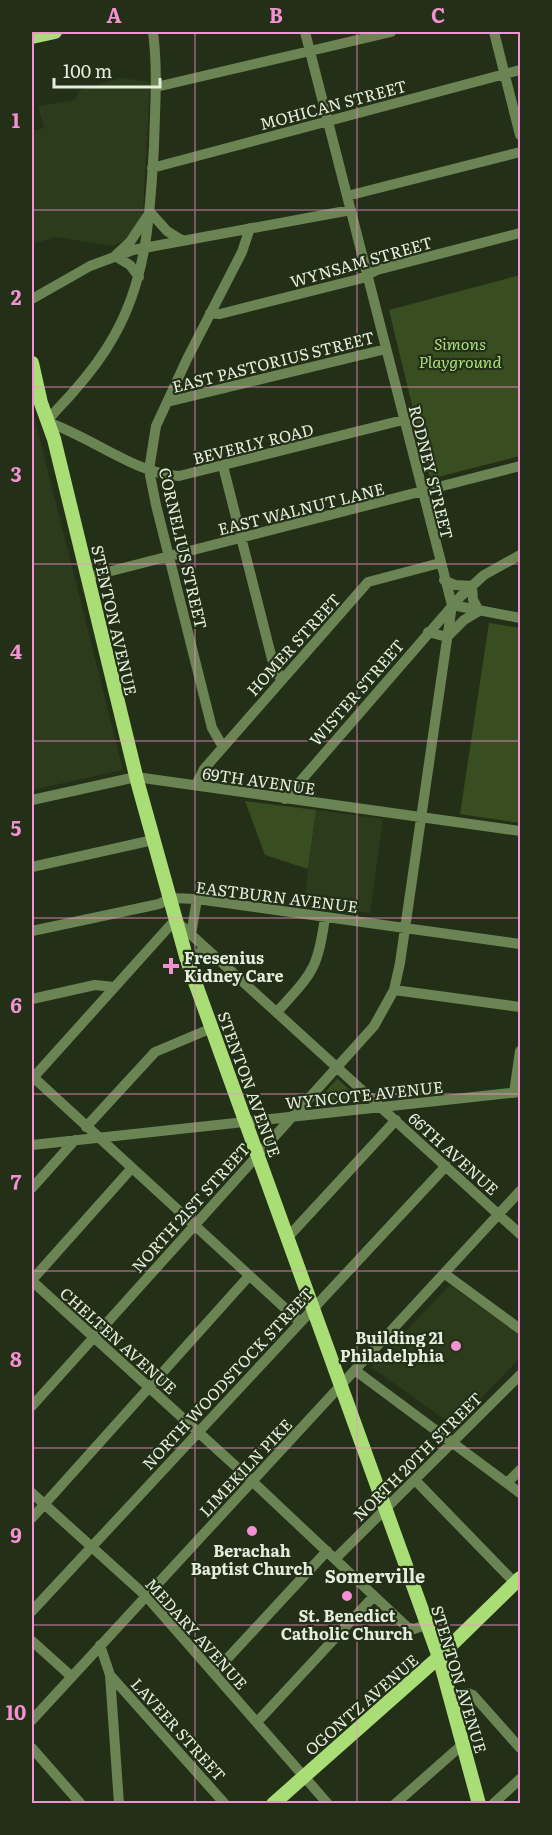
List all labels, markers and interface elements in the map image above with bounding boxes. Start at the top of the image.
text: A [106,0,122,29]
text: B [269,0,283,29]
text: C [431,0,445,29]
scale bar [54,51,160,89]
text: 100 m [63,57,112,84]
street label: MOHICAN STREET [257,73,409,135]
text: 1 [12,104,20,134]
street label: WYNSAM STREET [287,229,435,293]
text: 2 [11,281,22,311]
street label: EAST PASTORIUS STREET [169,324,377,398]
park label: Simons Playground [418,331,502,373]
street label: RODNEY STREET [404,402,460,542]
street label: BEVERLY ROAD [190,416,316,470]
text: 3 [10,458,22,488]
street label: CORNELIUS STREET [154,465,214,631]
street label: EAST WALNUT LANE [215,476,387,540]
street label: STENTON AVENUE [86,543,144,697]
street label: HOMER STREET [240,587,346,701]
street label: WISTER STREET [303,633,409,751]
text: 4 [10,635,22,665]
street label: 69TH AVENUE [201,760,317,800]
text: 5 [11,812,22,842]
street label: EASTBURN AVENUE [195,874,359,918]
place label: Fresenius Kidney Care [184,945,283,987]
marker: Fresenius Kidney Care [162,957,180,975]
text: 6 [10,989,22,1019]
street label: STENTON AVENUE [212,1008,288,1160]
street label: WYNCOTE AVENUE [284,1074,444,1114]
street label: 66TH AVENUE [404,1106,504,1200]
street label: NORTH 21ST STREET [125,1137,255,1277]
text: 7 [11,1166,22,1196]
street label: CHELTEN AVENUE [55,1281,183,1399]
street label: NORTH WOODSTOCK STREET [136,1281,318,1475]
place label: Building 21 Philadelphia [340,1325,445,1367]
marker: Building 21 Philadelphia [449,1339,463,1353]
text: 8 [10,1343,22,1373]
street label: NORTH 20TH STREET [347,1386,487,1526]
street label: LIMEKILN PIKE [193,1412,297,1522]
text: 9 [10,1519,22,1549]
marker: Berachah Baptist Church [245,1524,259,1538]
place label: Berachah Baptist Church [191,1538,313,1580]
district label: Somerville [325,1562,425,1589]
street label: MEDARY AVENUE [140,1572,254,1694]
marker: St. Benedict Catholic Church [340,1589,354,1603]
street label: STENTON AVENUE [426,1602,494,1756]
place label: St. Benedict Catholic Church [281,1603,413,1645]
street label: OGONTZ AVENUE [299,1648,423,1760]
street label: LAVEER STREET [126,1672,232,1786]
text: 10 [6,1696,26,1726]

